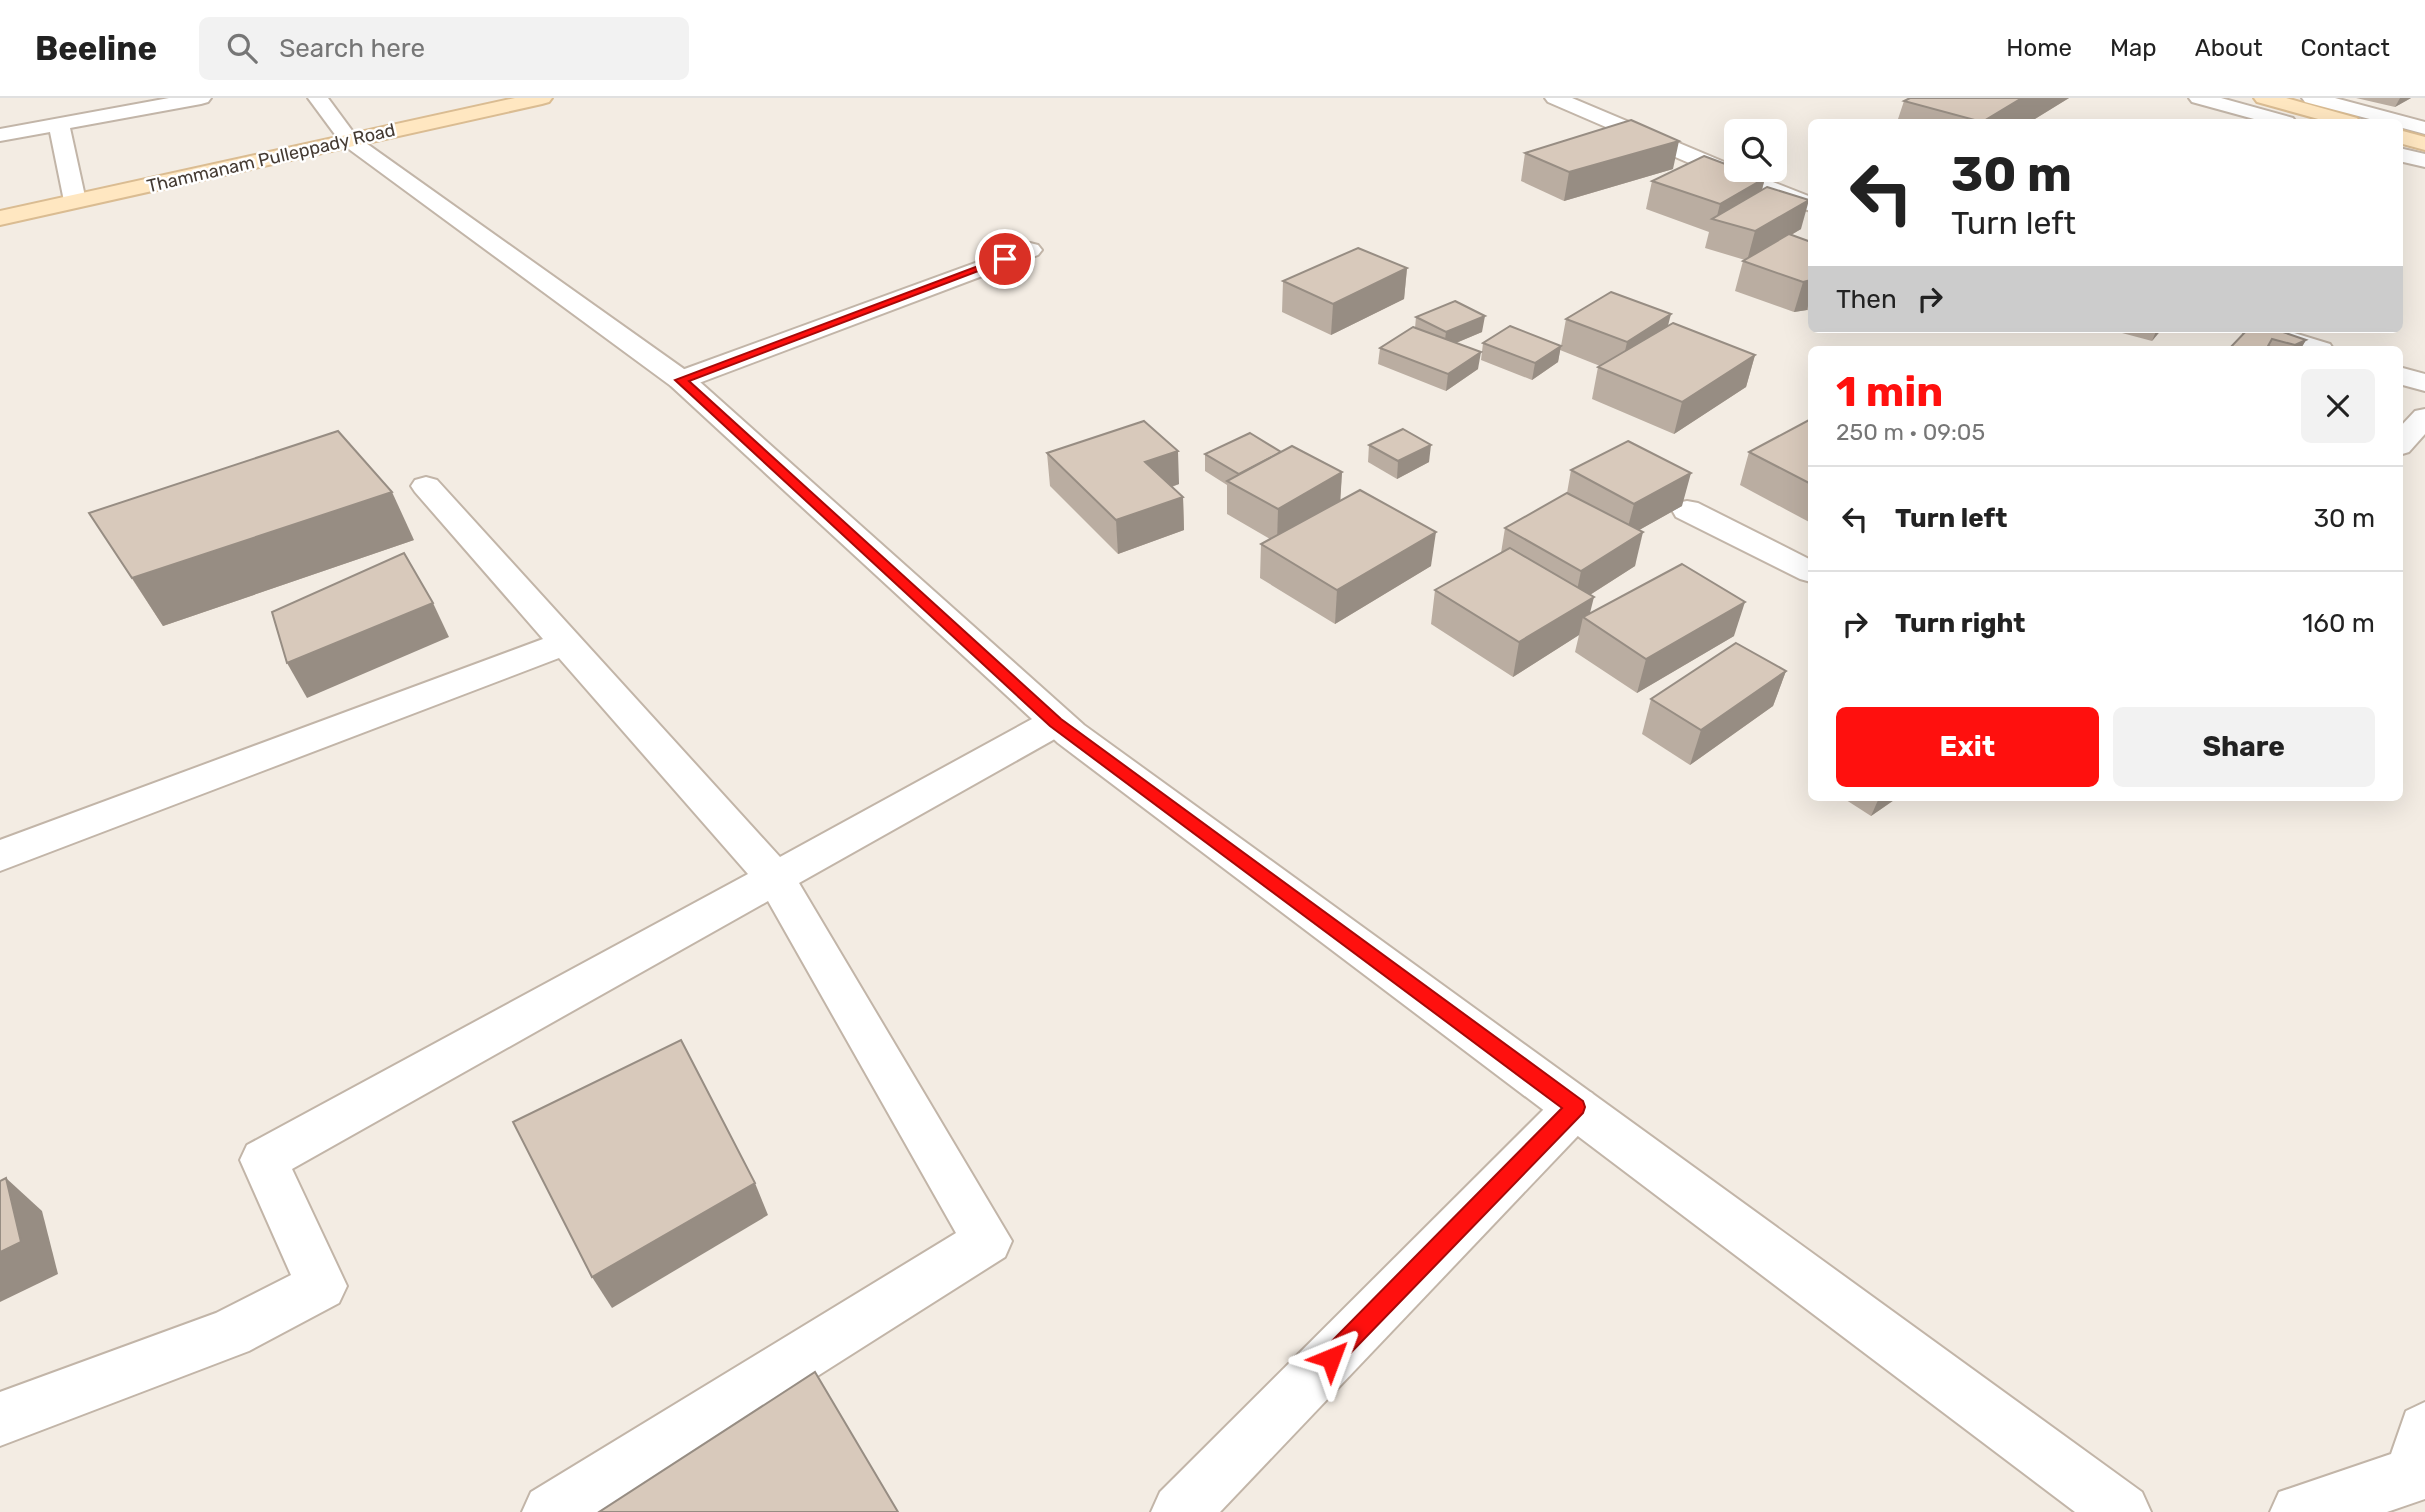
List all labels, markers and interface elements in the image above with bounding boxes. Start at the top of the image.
search box [199,17,689,80]
text: Beeline [35,29,157,68]
icon: search [223,29,261,67]
text: Search here [279,33,425,64]
text: Home [2006,34,2072,62]
text: Map [2110,34,2157,62]
text: About [2195,34,2263,62]
text: Contact [2301,34,2390,62]
street label: Thammanam Pulleppady Road [145,119,397,197]
map controls [1724,119,1787,182]
button: search [1724,119,1787,182]
text: 30 m [1951,145,2072,203]
icon: left [1836,147,1927,238]
text: Turn left [1951,204,2076,242]
pin [975,229,1035,289]
icon: arrive [986,240,1024,278]
icon: right [1911,280,1949,318]
text: Then [1836,284,1897,315]
text: 1 min [1836,367,1943,417]
button: close [2301,369,2375,443]
text: 250 m · 09:05 [1836,418,1985,446]
icon: left [1836,500,1874,538]
text: Turn left [1895,503,2007,534]
text: 30 m [2313,503,2375,534]
icon: right [1836,605,1874,643]
text: Turn right [1895,608,2025,639]
text: 160 m [2302,608,2375,639]
button: Exit [1836,707,2099,787]
button: Share [2113,707,2375,787]
position arrow [1294,1321,1368,1395]

